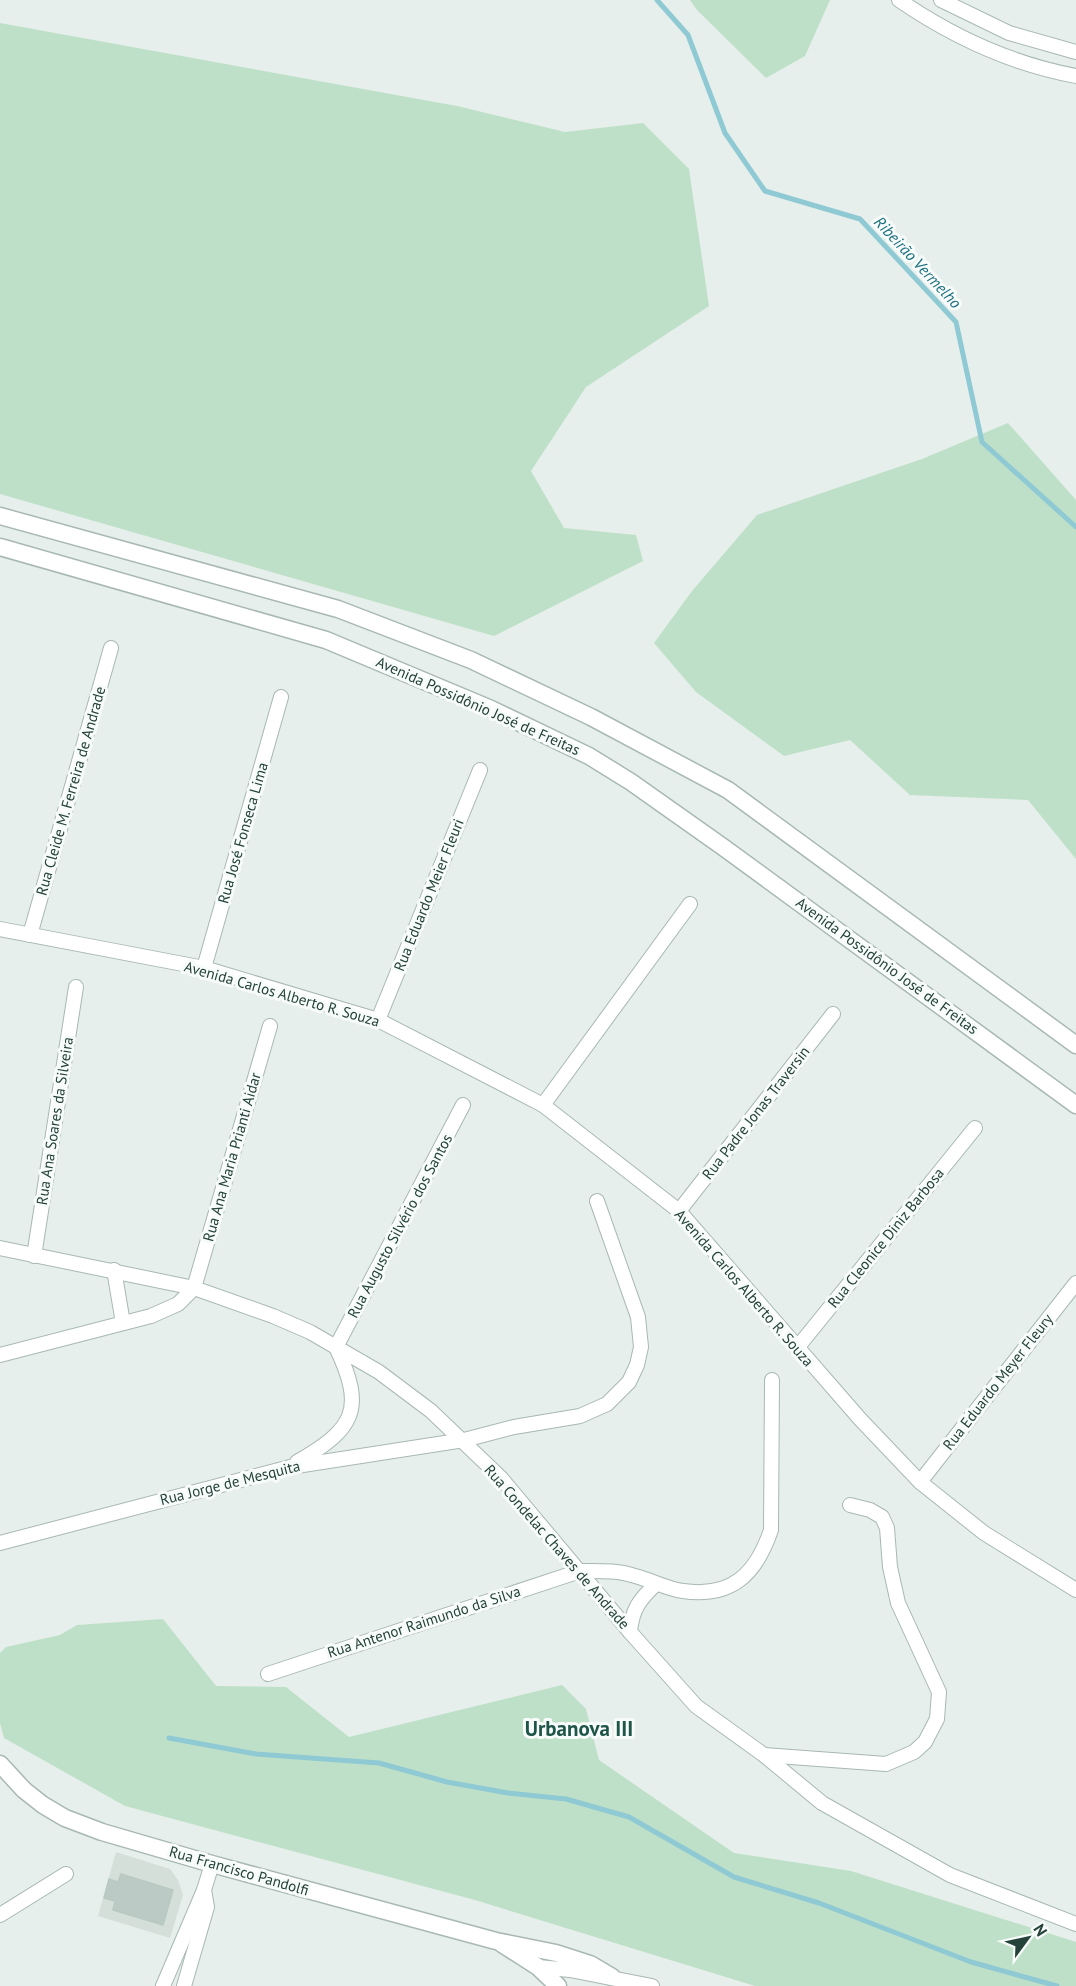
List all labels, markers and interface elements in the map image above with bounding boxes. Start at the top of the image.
water label: Ribeirão Vermelho [870,212,966,312]
street label: Avenida Possidônio José de Freitas [373,652,583,759]
street label: Rua Cleide M. Ferreira de Andrade [32,684,110,898]
street label: Rua José Fonseca Lima [213,760,272,906]
street label: Rua Eduardo Meier Fleuri [389,816,468,974]
street label: Avenida Possidônio José de Freitas [792,893,982,1038]
street label: Avenida Carlos Alberto R. Souza [182,956,382,1031]
street label: Rua Ana Soares da Silveira [32,1036,77,1206]
street label: Rua Padre Jonas Traversin [698,1042,814,1183]
street label: Rua Ana Maria Prianti Aidar [198,1070,265,1243]
street label: Rua Augusto Silvério dos Santos [343,1131,456,1321]
street label: Rua Cleonice Diniz Barbosa [823,1164,948,1311]
street label: Avenida Carlos Alberto R. Souza [671,1205,818,1370]
street label: Rua Eduardo Meyer Fleury [938,1310,1057,1454]
street label: Rua Jorge de Mesquita [158,1456,302,1509]
street label: Rua Condelac Chaves de Andrade [481,1460,634,1633]
street label: Rua Antenor Raimundo da Silva [325,1581,523,1662]
district label: Urbanova III [525,1715,633,1742]
street label: Rua Francisco Pandolfi [167,1841,311,1900]
north arrow [998,1908,1058,1968]
text: N [1029,1920,1052,1940]

